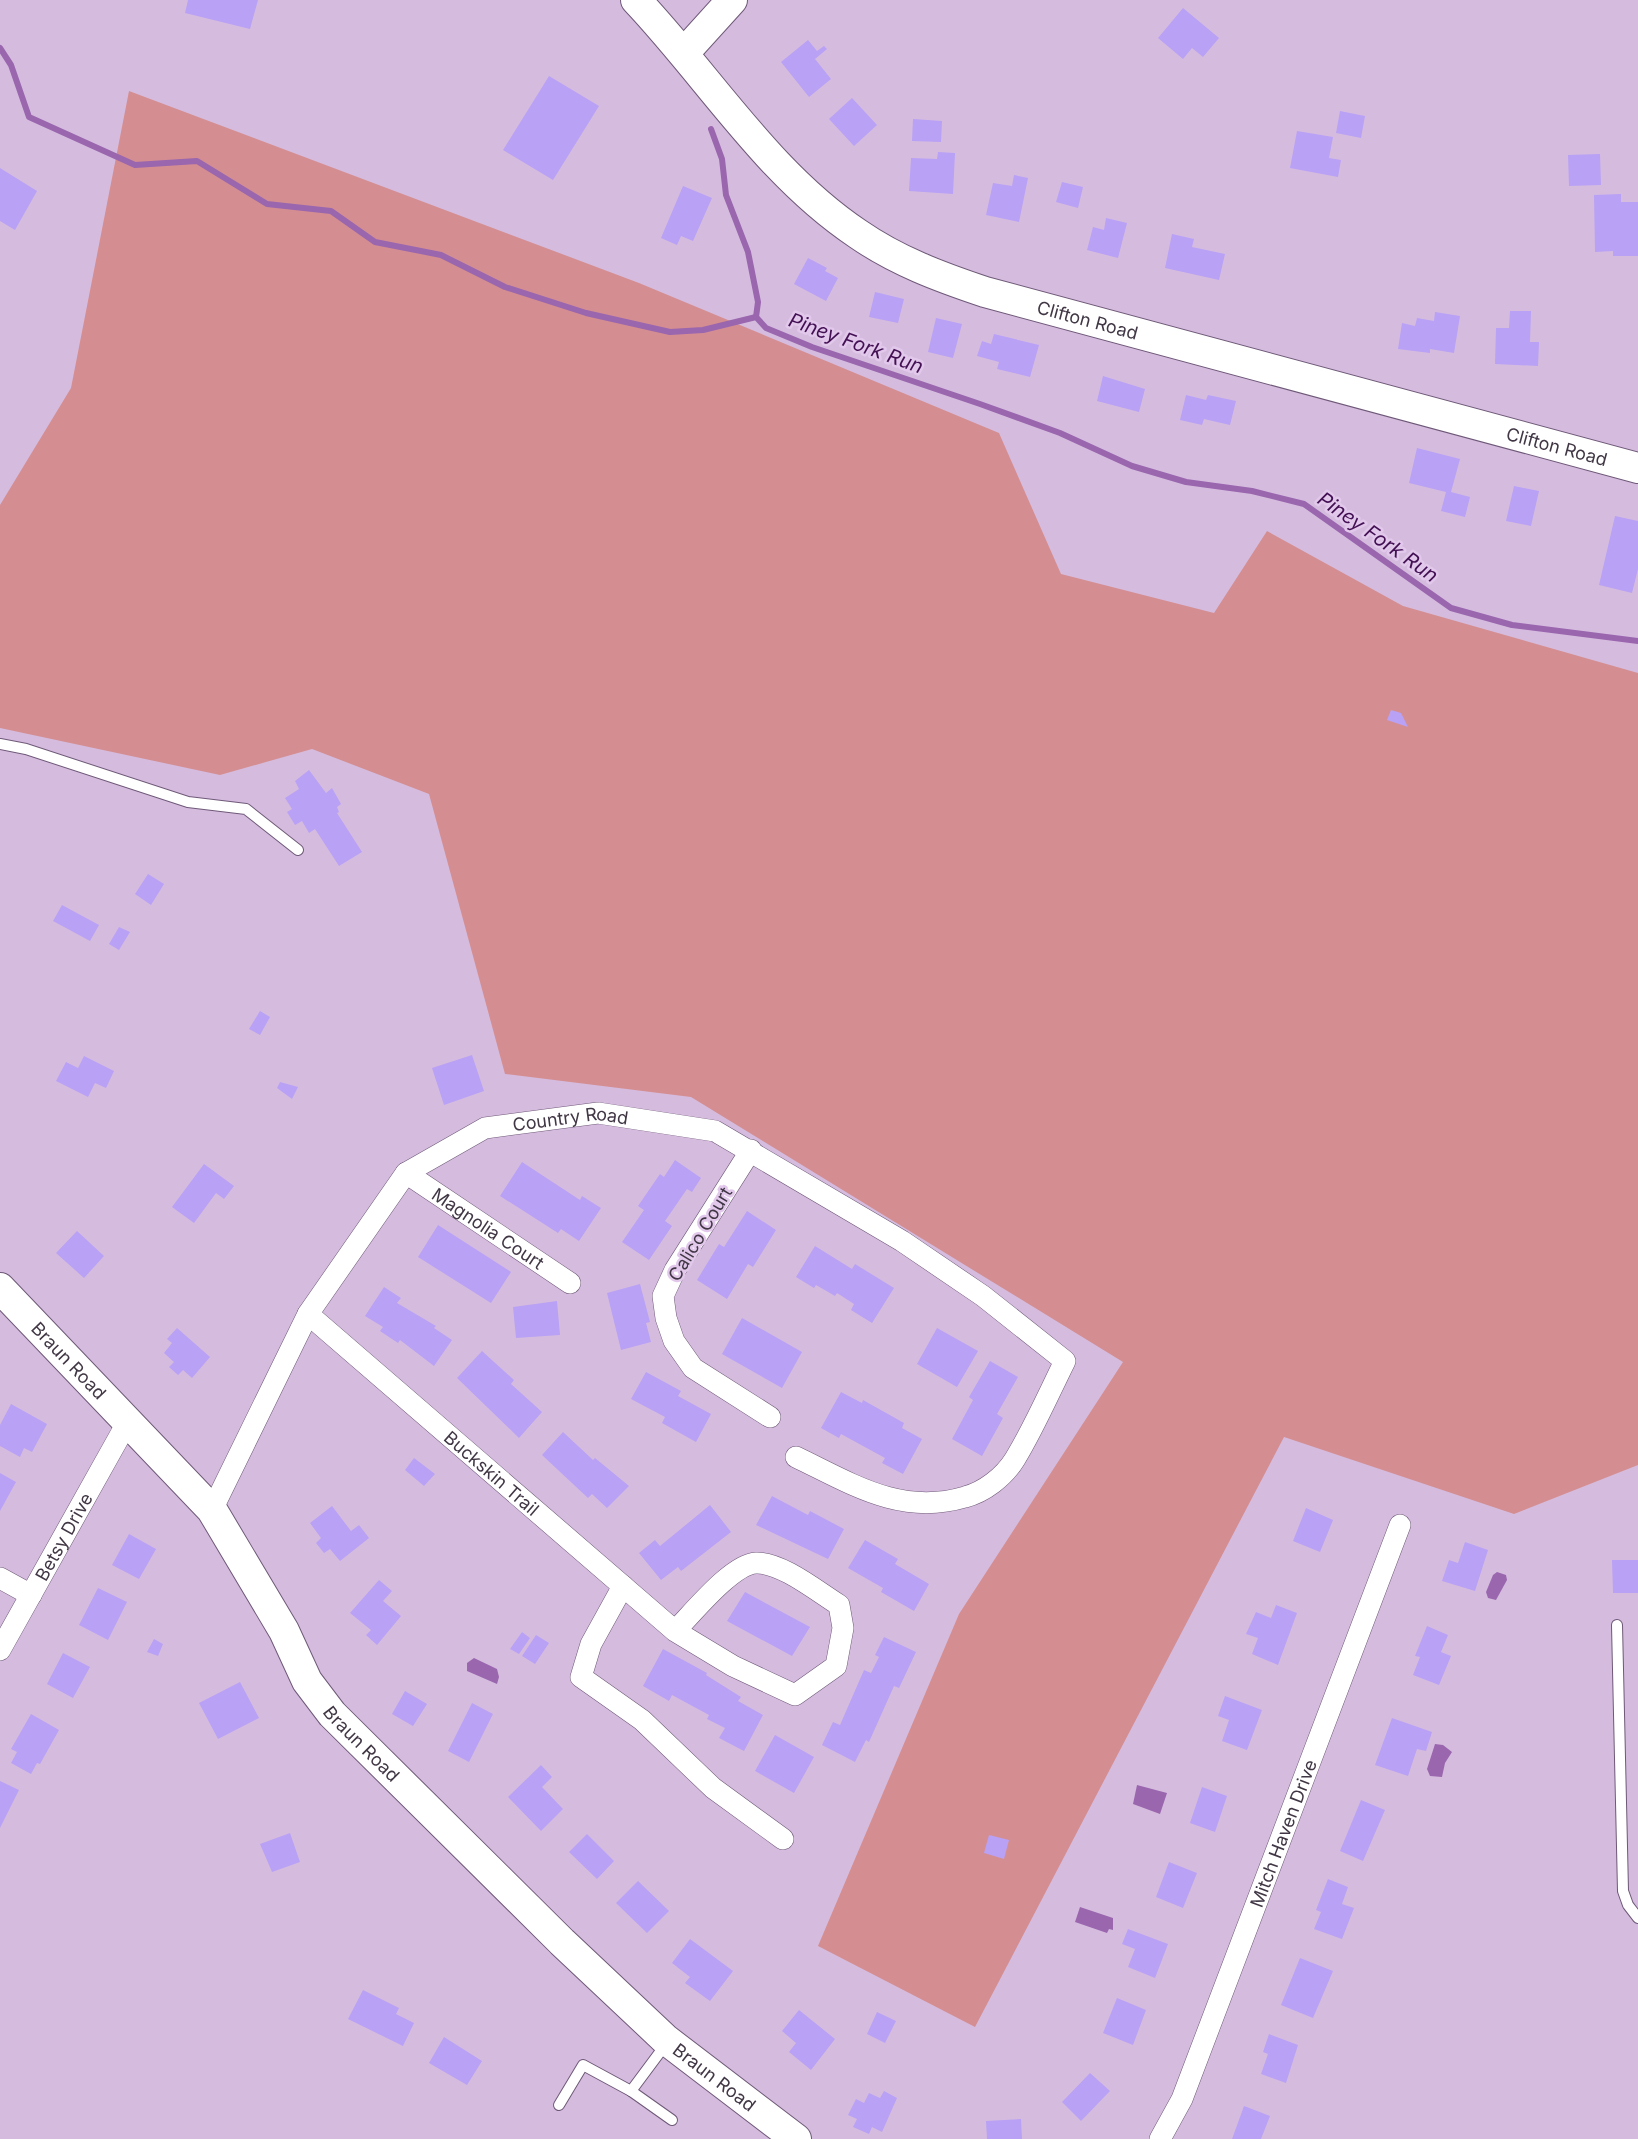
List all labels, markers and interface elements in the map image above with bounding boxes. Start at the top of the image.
street label: Clifton Road [1035,296,1140,343]
water label: Piney Fork Run [785,308,927,378]
street label: Clifton Road [1504,423,1610,470]
water label: Piney Fork Run [1313,487,1443,587]
street label: Country Road [511,1102,630,1135]
street label: Magnolia Court [428,1183,548,1273]
street label: Calico Court [664,1183,736,1285]
street label: Braun Road [27,1317,111,1403]
street label: Buckskin Trail [440,1426,544,1519]
street label: Betsy Drive [31,1489,96,1584]
street label: Braun Road [319,1702,404,1786]
street label: Mitch Haven Drive [1245,1756,1321,1910]
street label: Braun Road [669,2039,760,2115]

